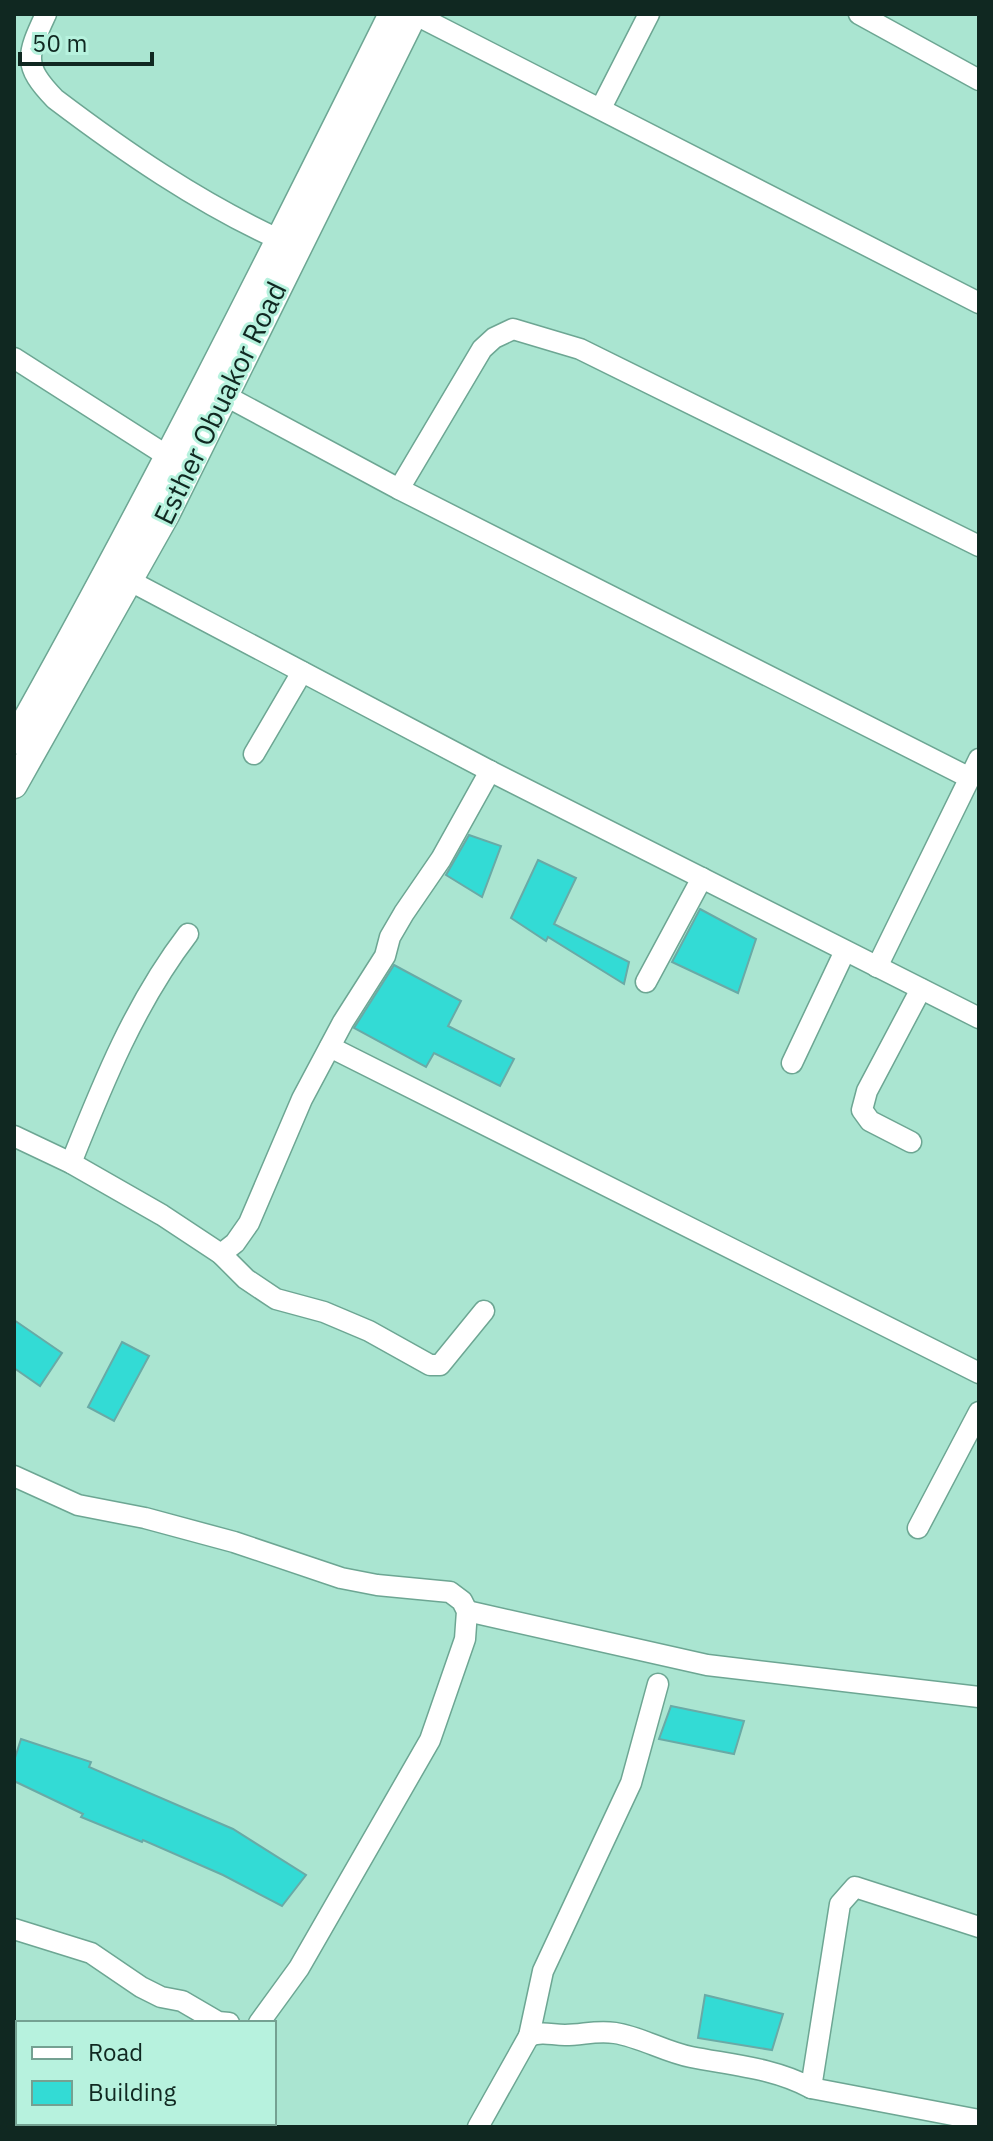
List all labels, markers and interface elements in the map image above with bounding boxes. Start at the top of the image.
scale bar [20,16,152,66]
text: 50 m [32,27,87,59]
street label: Esther Obuakor Road [145,275,294,530]
legend [16,2021,276,2125]
text: Road [88,2036,143,2068]
text: Building [88,2076,176,2108]

